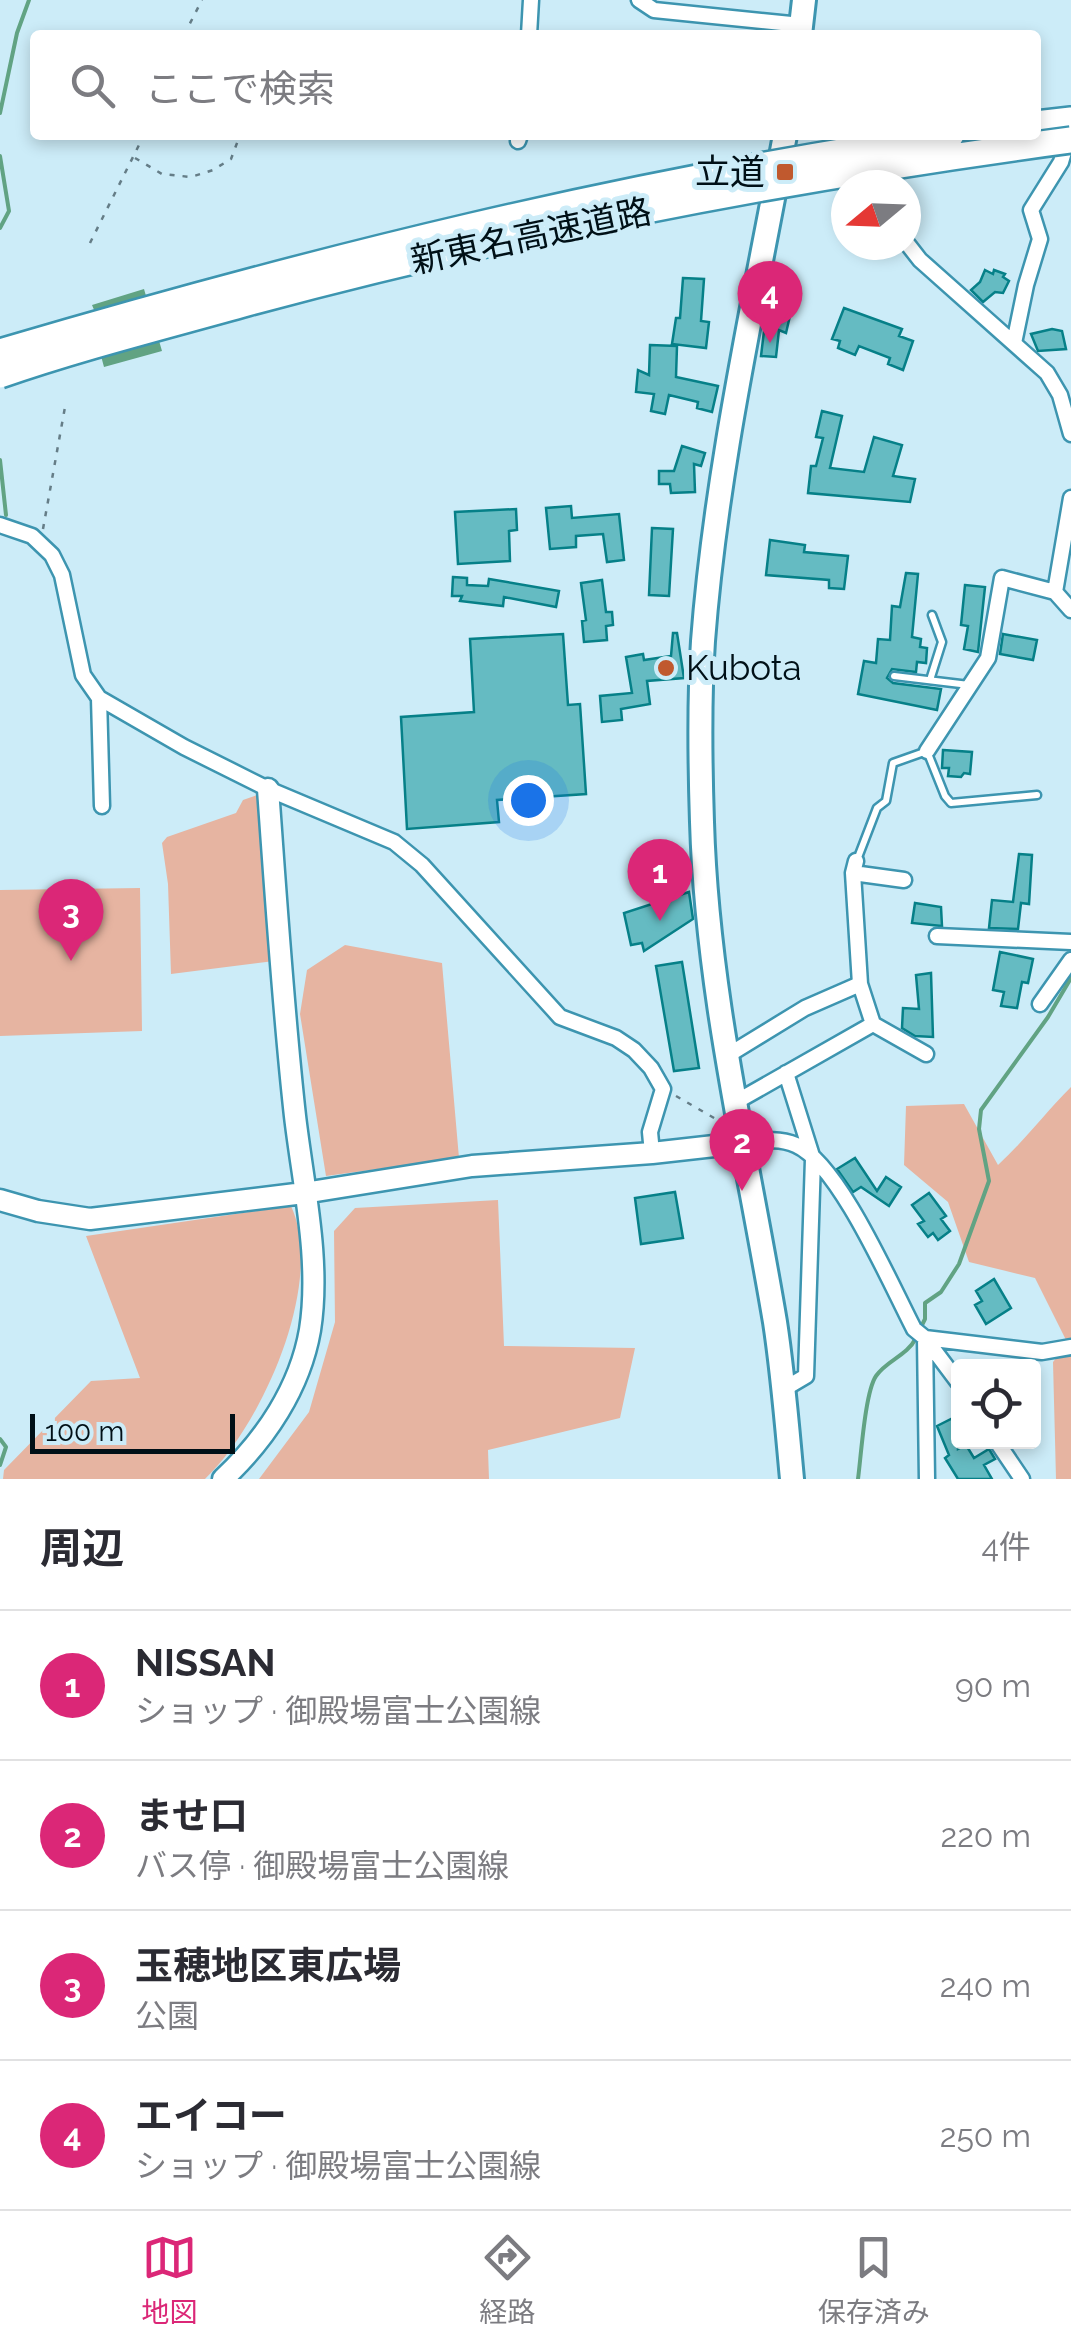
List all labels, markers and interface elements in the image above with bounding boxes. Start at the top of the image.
search box [30,30,1041,140]
icon: search [65,58,120,113]
text: ここで検索 [145,66,335,111]
place label: 立道 [695,151,765,192]
marker: 立道 [774,161,796,183]
north arrow [831,170,921,260]
street label: 新東名高速道路 [407,190,655,281]
pin: 4 [738,260,802,343]
place label: Kubota [686,647,802,688]
marker: Kubota [655,657,677,679]
your location [503,775,554,826]
pin: 1 [628,838,692,921]
pin: 3 [38,878,104,961]
pin: 2 [710,1108,774,1191]
map controls [951,1359,1041,1449]
button: locate [951,1359,1041,1449]
scale bar [30,1409,235,1454]
text: 100 m [45,1415,124,1448]
text: 周辺 [40,1524,124,1573]
text: 4件 [982,1528,1031,1565]
text: NISSAN [135,1640,275,1685]
text: 1 [65,1667,80,1704]
text: 90 m [955,1667,1031,1704]
text: ショップ · 御殿場富士公園線 [135,1692,541,1729]
text: ませ口 [135,1793,248,1838]
text: 2 [63,1817,82,1854]
text: 220 m [941,1817,1031,1854]
text: バス停 · 御殿場富士公園線 [135,1847,509,1884]
text: 玉穂地区東広場 [135,1943,401,1988]
text: 3 [64,1967,81,2004]
text: 240 m [940,1967,1031,2004]
text: 公園 [135,1997,199,2034]
text: エイコー [135,2093,287,2138]
text: 4 [63,2117,82,2154]
text: 250 m [940,2117,1031,2154]
text: ショップ · 御殿場富士公園線 [135,2147,541,2184]
tab: 地図 [141,2230,197,2330]
tab: 経路 [479,2230,536,2330]
tab: 保存済み [818,2230,930,2330]

